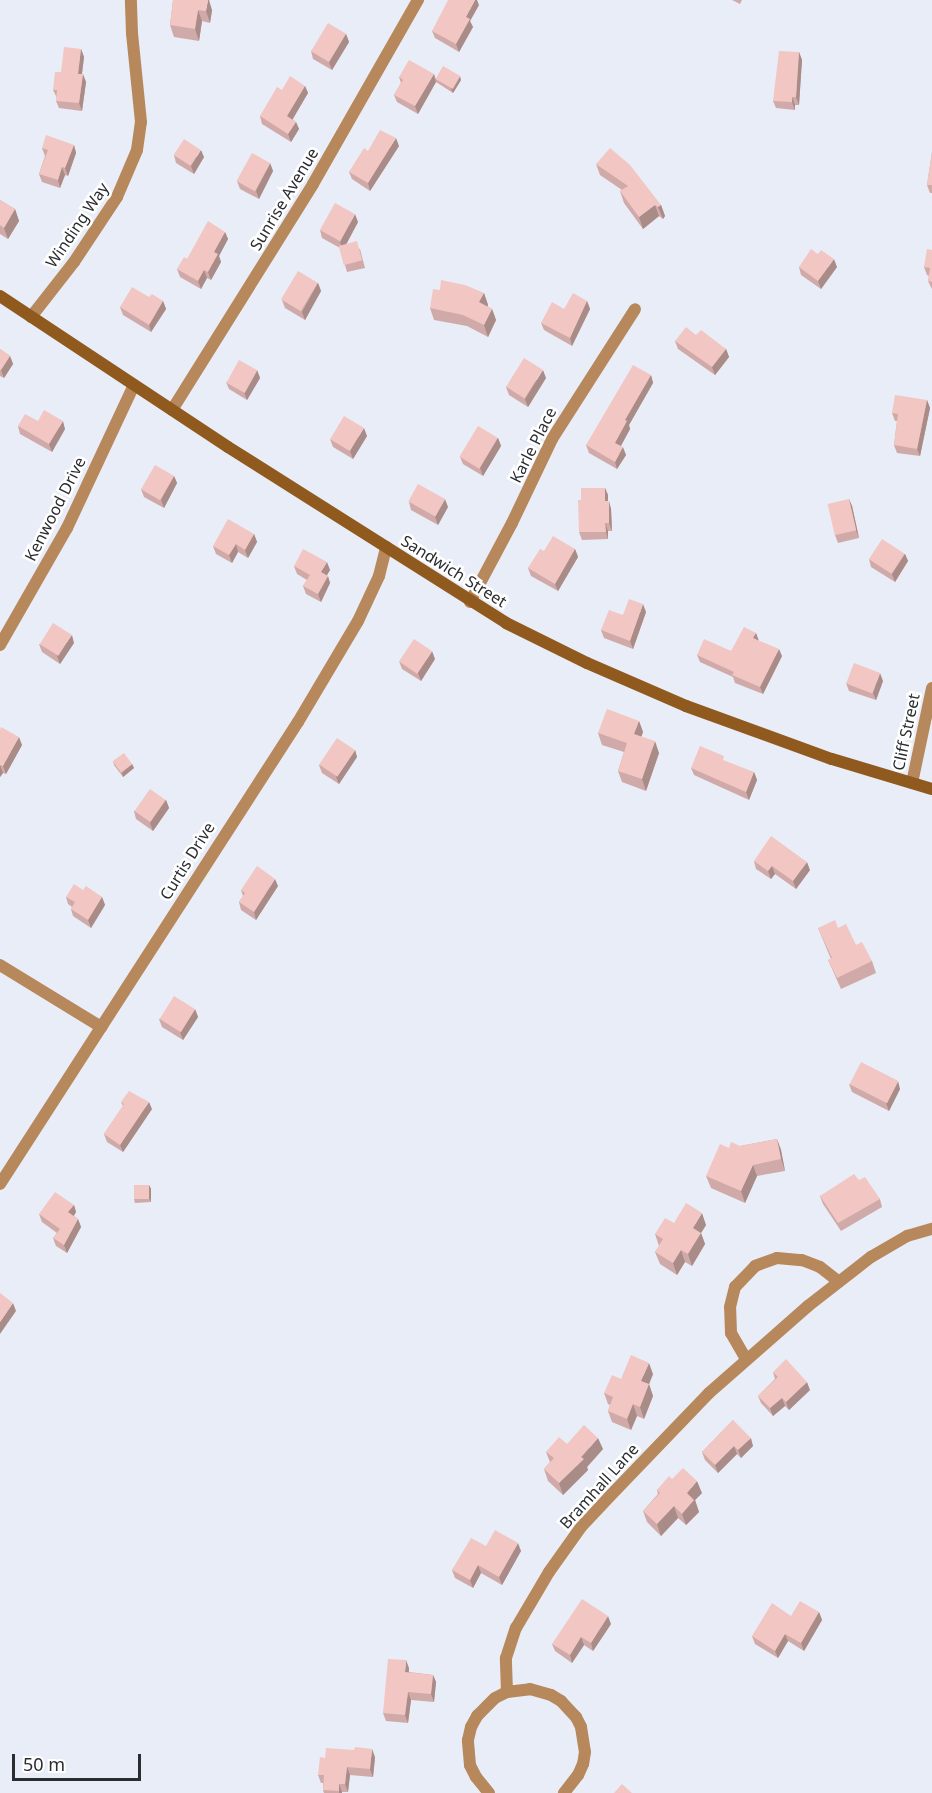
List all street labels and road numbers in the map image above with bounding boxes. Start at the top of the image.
street label: Sunrise Avenue [246,144,322,254]
street label: Winding Way [42,179,112,271]
street label: Karle Place [506,404,560,486]
street label: Kenwood Drive [20,454,90,564]
street label: Sandwich Street [398,531,510,611]
street label: Cliff Street [888,692,924,772]
street label: Curtis Drive [156,819,218,903]
street label: Bramhall Lane [556,1439,642,1533]

